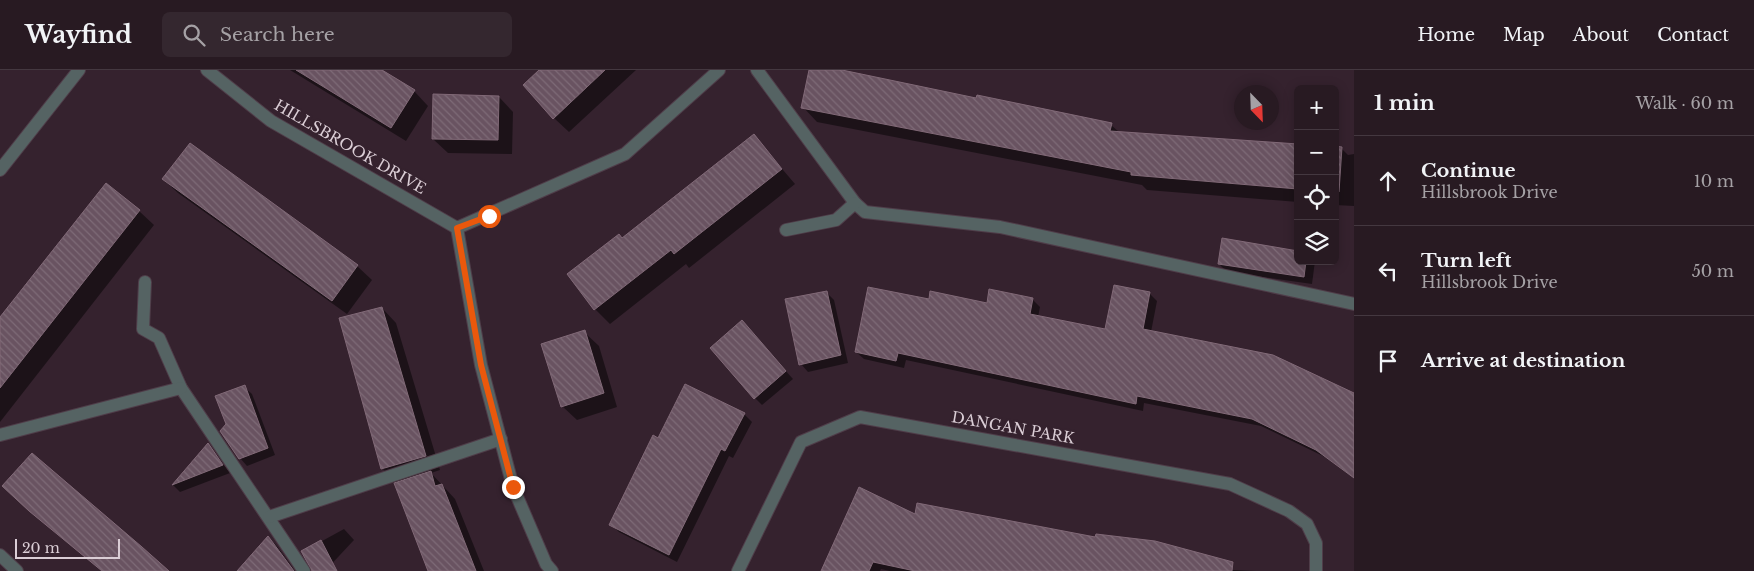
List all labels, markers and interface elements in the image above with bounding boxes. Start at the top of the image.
search box [162,12,512,57]
text: Wayfind [25,20,132,49]
icon: search [180,21,208,49]
text: Search here [220,23,335,46]
text: Home [1417,24,1475,46]
text: Map [1503,24,1545,46]
text: About [1573,24,1629,46]
text: Contact [1657,24,1729,46]
north arrow [1234,85,1279,130]
map controls [1294,85,1339,265]
button: + [1294,85,1339,130]
text: 1 min [1374,90,1435,116]
text: Walk · 60 m [1636,93,1734,113]
street label: HILLSBROOK DRIVE [271,95,430,198]
button: − [1294,130,1339,175]
text: Continue [1421,159,1516,182]
icon: ahead [1374,167,1402,195]
text: 10 m [1694,171,1734,191]
button: locate [1294,175,1339,220]
text: Hillsbrook Drive [1421,182,1558,202]
route start [478,205,501,228]
button: layers [1294,220,1339,265]
text: Turn left [1421,249,1512,272]
icon: left [1374,257,1402,285]
text: 50 m [1692,261,1734,281]
text: Hillsbrook Drive [1421,272,1558,292]
icon: arrive [1374,347,1402,375]
text: Arrive at destination [1421,349,1625,372]
street label: DANGAN PARK [950,407,1076,448]
route end [502,476,525,499]
scale bar [15,536,120,559]
text: 20 m [22,539,60,557]

